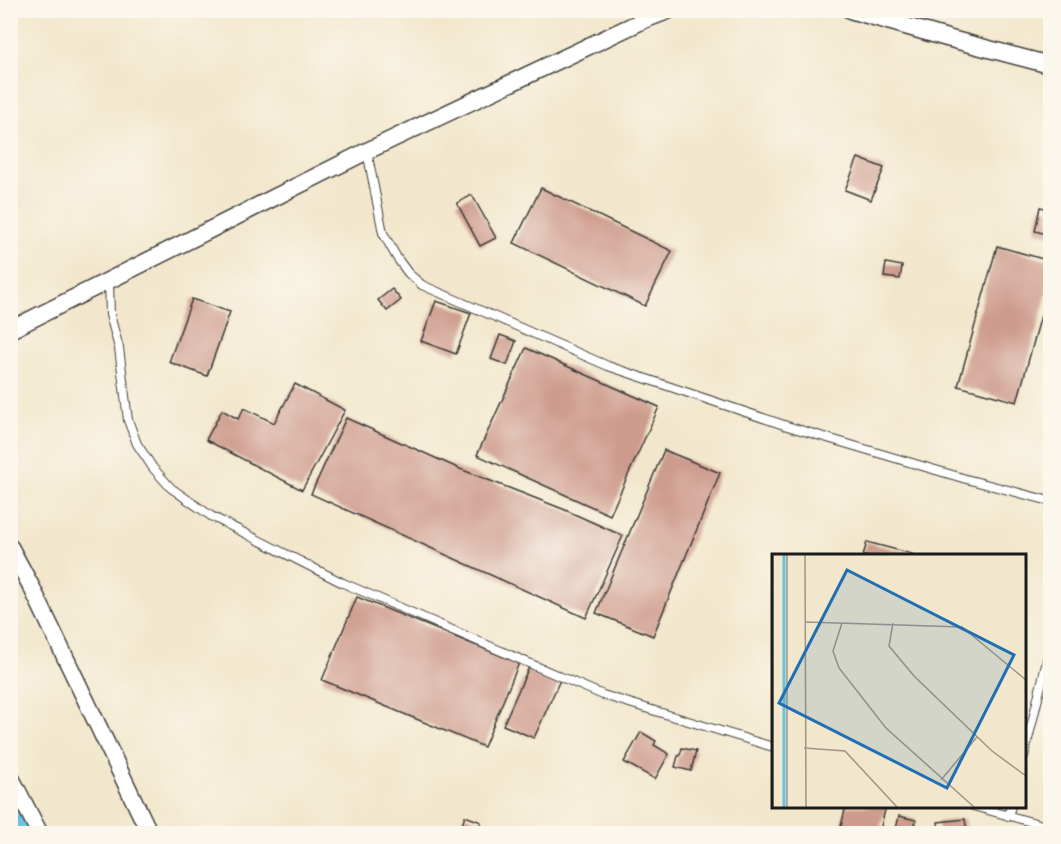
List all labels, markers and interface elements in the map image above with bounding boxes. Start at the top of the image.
inset map [772,554,1025,808]

